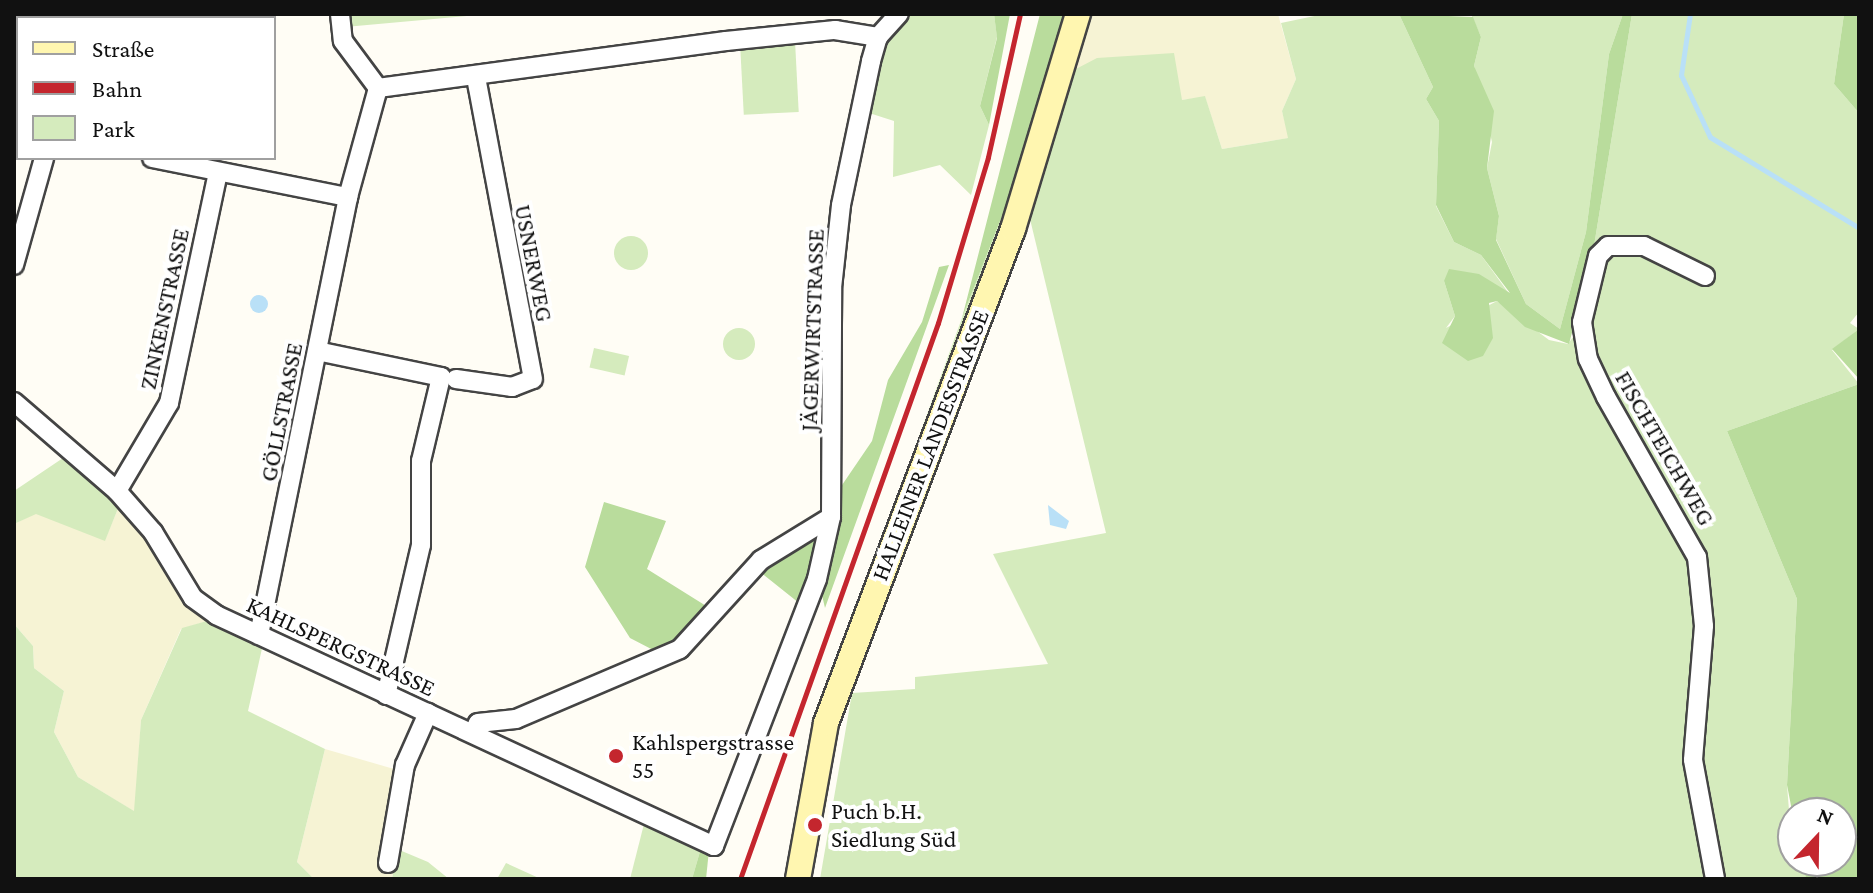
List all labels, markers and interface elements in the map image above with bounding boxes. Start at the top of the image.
legend [16,16,276,160]
text: Straße [92,35,154,62]
text: Bahn [92,75,142,102]
text: Park [92,115,135,142]
street label: USNERWEG [509,202,559,324]
street label: ZINKENSTRASSE [133,226,195,392]
street label: JÄGERWIRTSTRASSE [794,228,830,432]
street label: HALLEINER LANDESSTRASSE [865,306,995,584]
street label: GÖLLSTRASSE [253,340,309,484]
street label: FISCHTEICHWEG [1609,366,1721,530]
street label: KAHLSPERGSTRASSE [242,590,440,702]
place label: Kahlspergstrasse 55 [632,728,794,784]
marker: Kahlspergstrasse 55 [607,747,625,765]
place label: Puch b.H. Siedlung Süd [831,797,956,853]
north arrow [1777,797,1857,877]
text: N [1814,802,1837,831]
marker: Puch b.H. Siedlung Süd [806,816,824,834]

